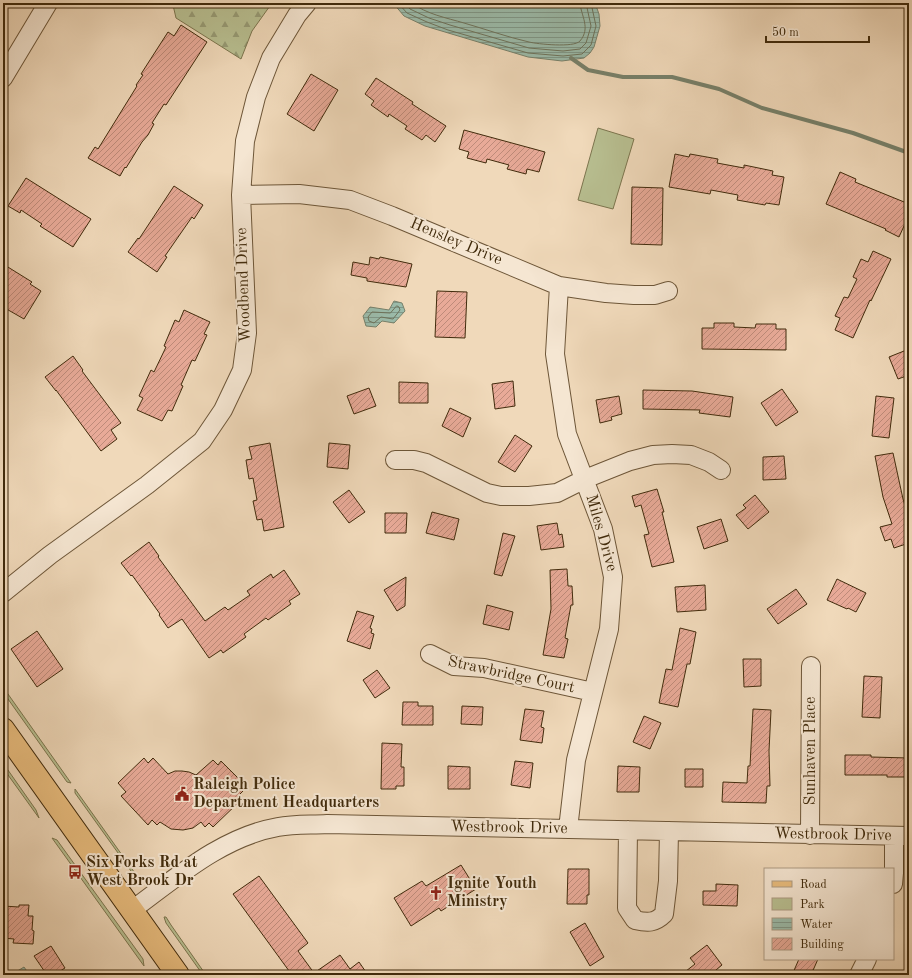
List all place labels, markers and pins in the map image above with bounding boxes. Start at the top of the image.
place label: Raleigh Police Department Headquarters [193,777,379,811]
public building icon: Raleigh Police Department Headquarters [174,786,190,802]
place label: Six Forks Rd at West Brook Dr [86,855,198,889]
bus stop icon: Six Forks Rd at West Brook Dr [67,864,83,880]
place label: Ignite Youth Ministry [447,876,537,910]
church icon: Ignite Youth Ministry [428,885,444,901]

